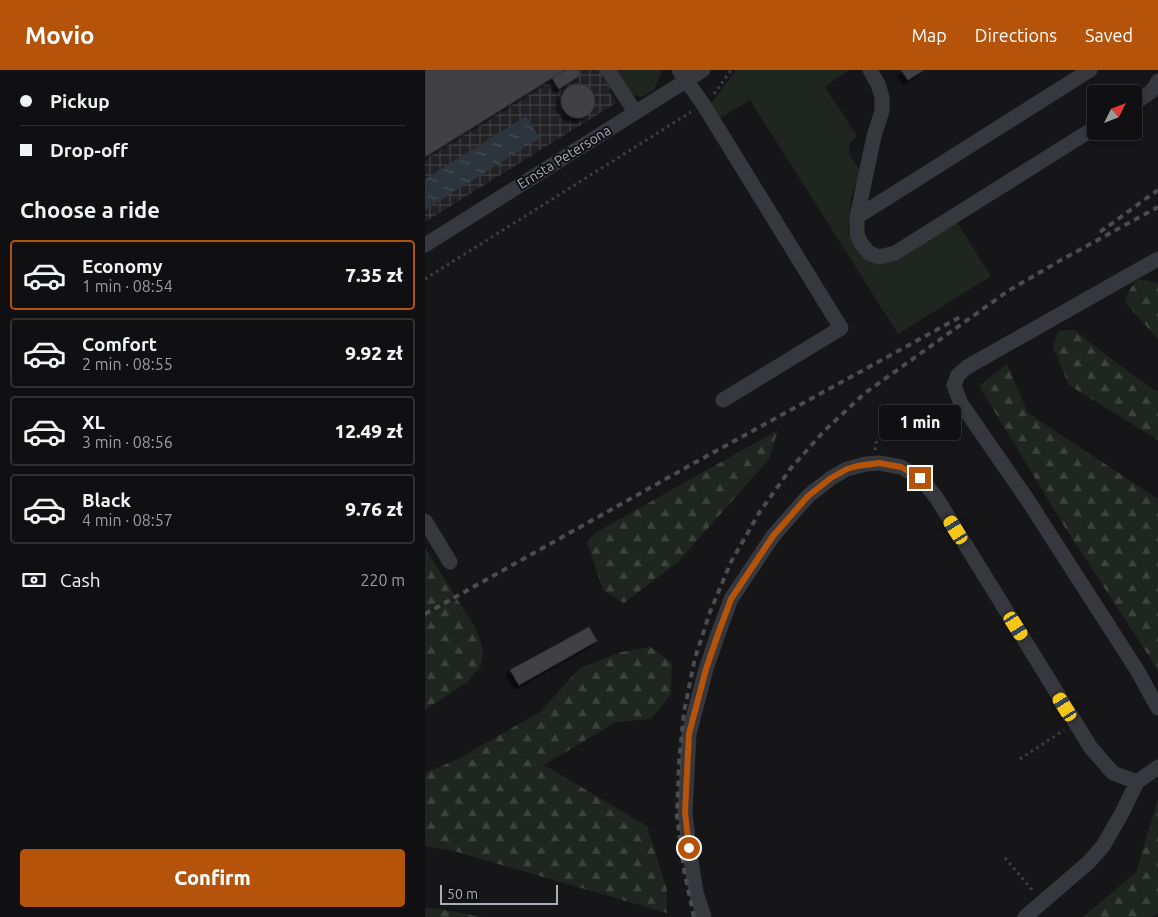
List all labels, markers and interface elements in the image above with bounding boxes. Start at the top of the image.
text: Movio [25,22,95,49]
text: Map [911,25,947,45]
text: Directions [975,25,1057,45]
text: Saved [1085,25,1133,45]
north arrow [1087,85,1143,140]
map controls [1087,85,1142,140]
text: Pickup [50,90,110,112]
street label: Ernsta Petersona [514,122,614,192]
text: Drop-off [50,139,128,161]
text: Choose a ride [20,197,160,222]
icon: car [22,253,67,298]
text: Economy [82,255,163,277]
text: 7.35 zł [345,264,403,286]
text: 1 min · 08:54 [82,277,173,295]
icon: car [22,331,67,376]
text: Comfort [82,333,157,355]
text: 9.92 zł [345,342,403,364]
text: 2 min · 08:55 [82,355,173,373]
callout: 1 min [879,406,961,440]
icon: car [22,409,67,454]
text: XL [82,411,105,433]
text: 1 min [900,413,940,431]
text: 12.49 zł [334,420,403,442]
text: 3 min · 08:56 [82,433,173,451]
route end [909,467,931,489]
icon: car [22,487,67,532]
text: Black [82,489,131,511]
text: 9.76 zł [345,498,403,520]
text: 4 min · 08:57 [82,511,173,529]
car [941,513,970,547]
icon: cash [20,566,48,594]
text: Cash [60,569,101,591]
text: 220 m [360,571,405,589]
car [1001,609,1030,643]
car [1050,690,1079,724]
route start [678,837,700,859]
button: Confirm [20,849,405,907]
scale bar [440,882,557,905]
text: 50 m [447,886,478,902]

